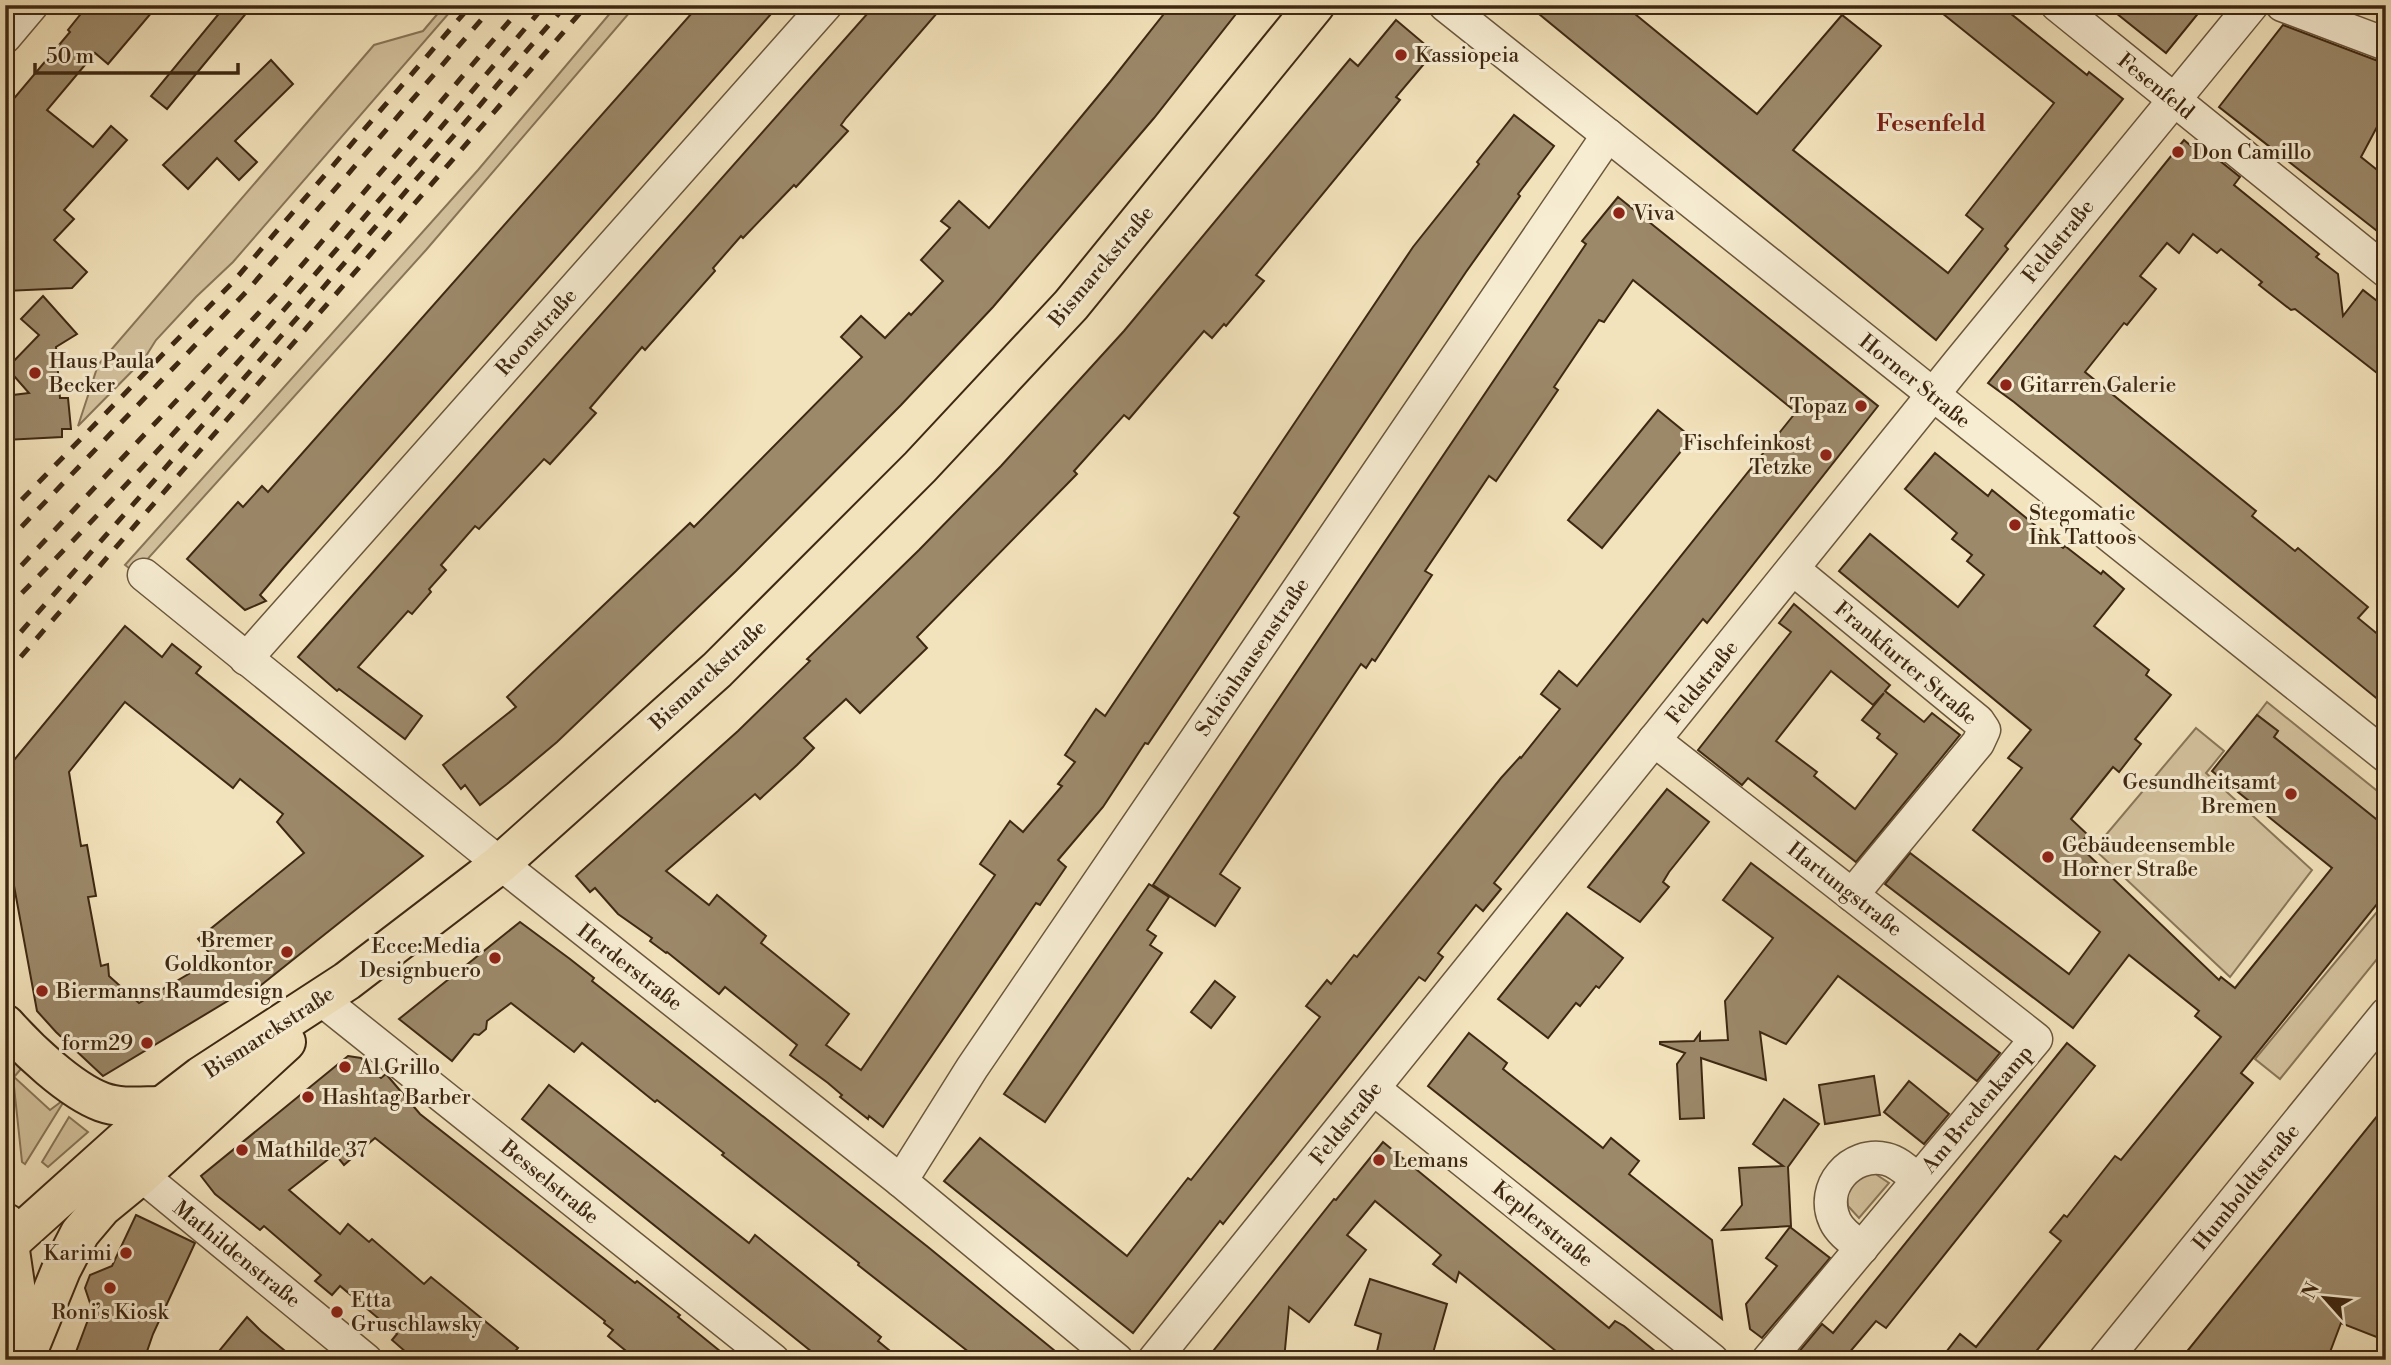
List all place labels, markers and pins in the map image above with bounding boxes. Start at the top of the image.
place label: Kassiopeia [1415,43,1520,69]
marker: Kassiopeia [1393,47,1409,63]
place label: Don Camillo [2192,140,2312,166]
marker: Don Camillo [2170,144,2186,160]
place label: Viva [1632,201,1675,227]
marker: Viva [1611,205,1627,221]
place label: Haus Paula Becker [48,349,155,399]
marker: Haus Paula Becker [27,365,43,381]
place label: Gitarren Galerie [2020,373,2176,399]
marker: Gitarren Galerie [1998,377,2014,393]
place label: Topaz [1789,394,1847,420]
marker: Topaz [1853,398,1869,414]
place label: Fischfeinkost Tetzke [1683,431,1813,481]
marker: Fischfeinkost Tetzke [1818,447,1834,463]
place label: Stegomatic Ink Tattoos [2029,501,2136,551]
marker: Stegomatic Ink Tattoos [2007,517,2023,533]
place label: Gesundheitsamt Bremen [2122,770,2278,820]
marker: Gesundheitsamt Bremen [2283,786,2299,802]
place label: Gebäudeensemble Horner Straße [2062,833,2235,883]
marker: Gebäudeensemble Horner Straße [2040,849,2056,865]
place label: Bremer Goldkontor [164,928,273,978]
place label: Ecce:Media Designbuero [359,934,481,984]
marker: Bremer Goldkontor [279,944,295,960]
marker: Ecce:Media Designbuero [487,950,503,966]
place label: Biermanns Raumdesign [55,979,284,1005]
marker: Biermanns Raumdesign [34,983,50,999]
place label: form29 [61,1031,133,1057]
marker: form29 [139,1035,155,1051]
place label: Al Grillo [358,1055,440,1081]
marker: Al Grillo [337,1059,353,1075]
place label: Hashtag Barber [322,1085,471,1111]
marker: Hashtag Barber [300,1089,316,1105]
place label: Mathilde 37 [256,1138,368,1164]
marker: Mathilde 37 [234,1142,250,1158]
place label: Lemans [1393,1148,1468,1174]
marker: Lemans [1371,1152,1387,1168]
place label: Karimi [43,1241,112,1267]
marker: Karimi [118,1245,134,1261]
marker: Roniʼs Kiosk [102,1280,118,1296]
place label: Etta Gruschlawsky [351,1288,483,1338]
place label: Roniʼs Kiosk [52,1300,169,1326]
marker: Etta Gruschlawsky [329,1304,345,1320]

